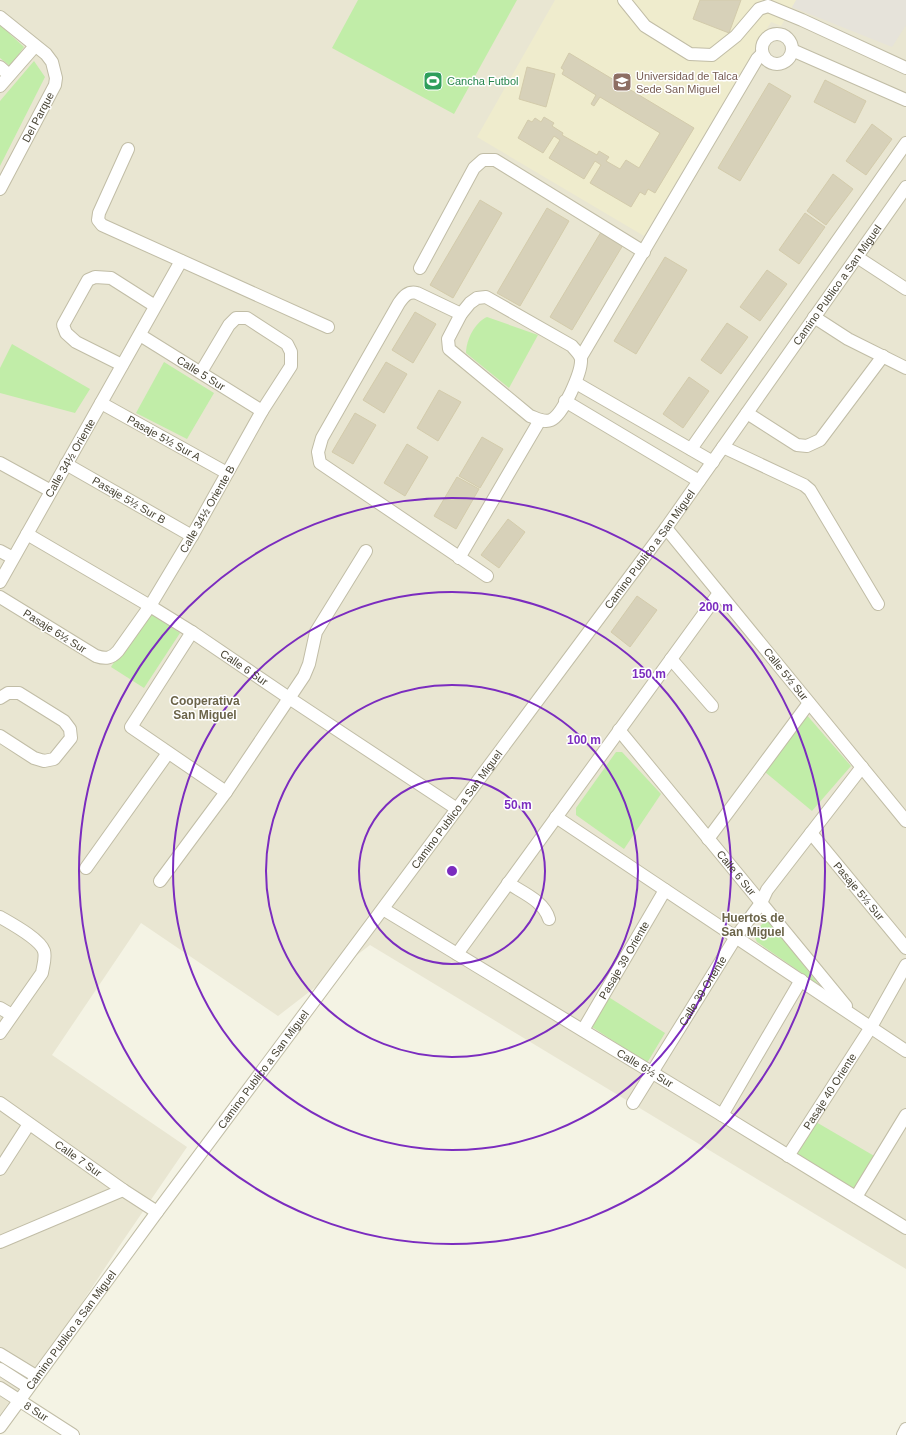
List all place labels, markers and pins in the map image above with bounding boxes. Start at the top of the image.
sports icon: Cancha Futbol [422,70,444,92]
place label: Universidad de Talca Sede San Miguel [636,70,739,95]
school or university icon: Universidad de Talca Sede San Miguel [611,71,633,93]
place label: Cancha Futbol [447,75,519,87]
centre of rings [445,864,459,878]

